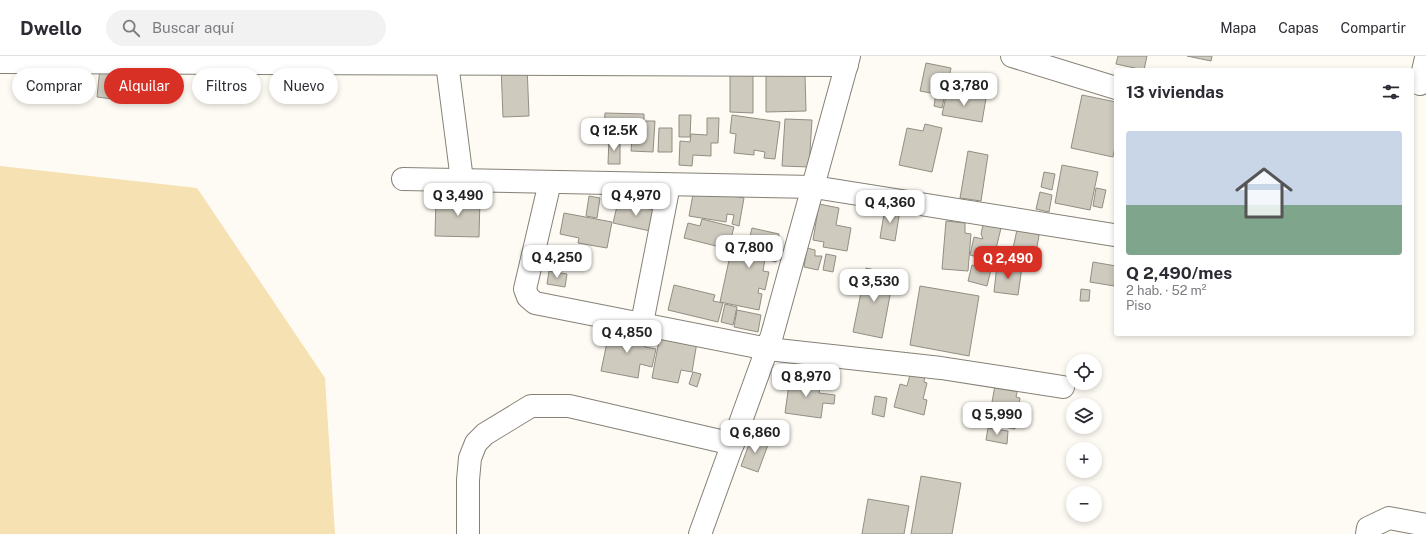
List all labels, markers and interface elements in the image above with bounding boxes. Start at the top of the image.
search box [106,10,386,46]
text: Dwello [20,17,82,39]
icon: search [120,17,142,39]
text: Buscar aquí [152,19,234,36]
text: Mapa [1220,20,1256,36]
text: Capas [1278,20,1319,36]
text: Compartir [1341,20,1406,36]
chip: Comprar [12,68,96,104]
chip: Alquilar [104,68,184,104]
chip: Filtros [192,68,261,104]
chip: Nuevo [269,68,338,104]
pin: Q 3,780 [927,73,1001,107]
text: Q 3,780 [939,78,989,93]
icon: filters [1380,81,1402,103]
text: 13 viviendas [1126,82,1224,102]
pin: Q 12.5K [577,118,651,152]
text: Q 12.5K [590,123,638,138]
icon: home [1228,157,1300,229]
pin: Q 3,490 [421,183,495,217]
pin: Q 4,970 [599,183,673,217]
text: Q 3,490 [433,188,483,203]
text: Q 4,970 [611,188,661,203]
pin: Q 4,360 [853,190,927,224]
text: Q 4,360 [865,195,915,210]
pin: Q 7,800 [712,235,786,269]
text: Q 7,800 [725,240,773,255]
pin: Q 4,250 [520,245,594,279]
pin: Q 2,490 [971,246,1045,280]
text: Q 4,250 [532,250,582,265]
text: Q 2,490 [983,251,1033,266]
text: Q 2,490/mes [1126,263,1232,283]
pin: Q 3,530 [837,269,911,303]
text: Q 3,530 [849,274,900,289]
text: 2 hab. · 52 m² [1126,283,1207,298]
text: Piso [1126,298,1151,313]
pin: Q 4,850 [590,320,664,354]
text: Q 4,850 [602,325,653,340]
map controls [1066,354,1102,522]
button: locate [1066,354,1102,390]
pin: Q 8,970 [769,364,843,398]
text: Q 8,970 [781,369,831,384]
button: layers [1066,398,1102,434]
pin: Q 5,990 [960,402,1034,436]
text: Q 5,990 [972,407,1022,422]
pin: Q 6,860 [718,420,792,454]
text: Q 6,860 [730,425,780,440]
button: + [1066,442,1102,478]
button: − [1066,486,1102,522]

